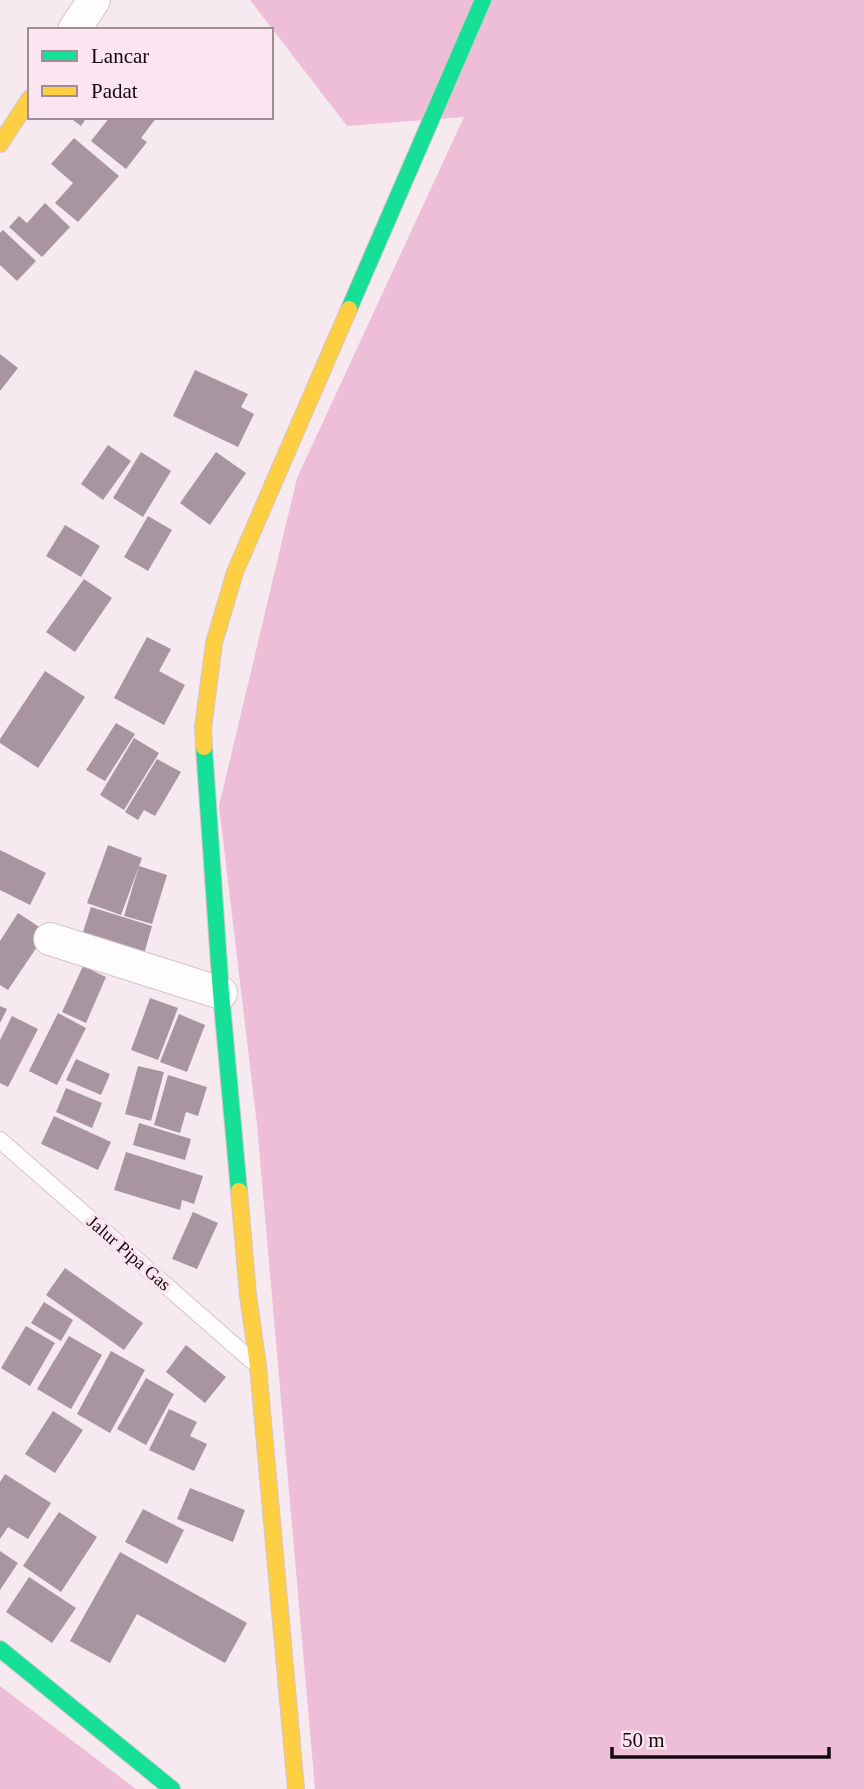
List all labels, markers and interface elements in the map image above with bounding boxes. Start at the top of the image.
legend [28,28,273,119]
text: Lancar [91,44,149,68]
text: Padat [91,79,138,103]
street label: Jalur Pipa Gas [83,1211,175,1295]
scale bar [612,1716,829,1760]
text: 50 m [622,1728,665,1752]

